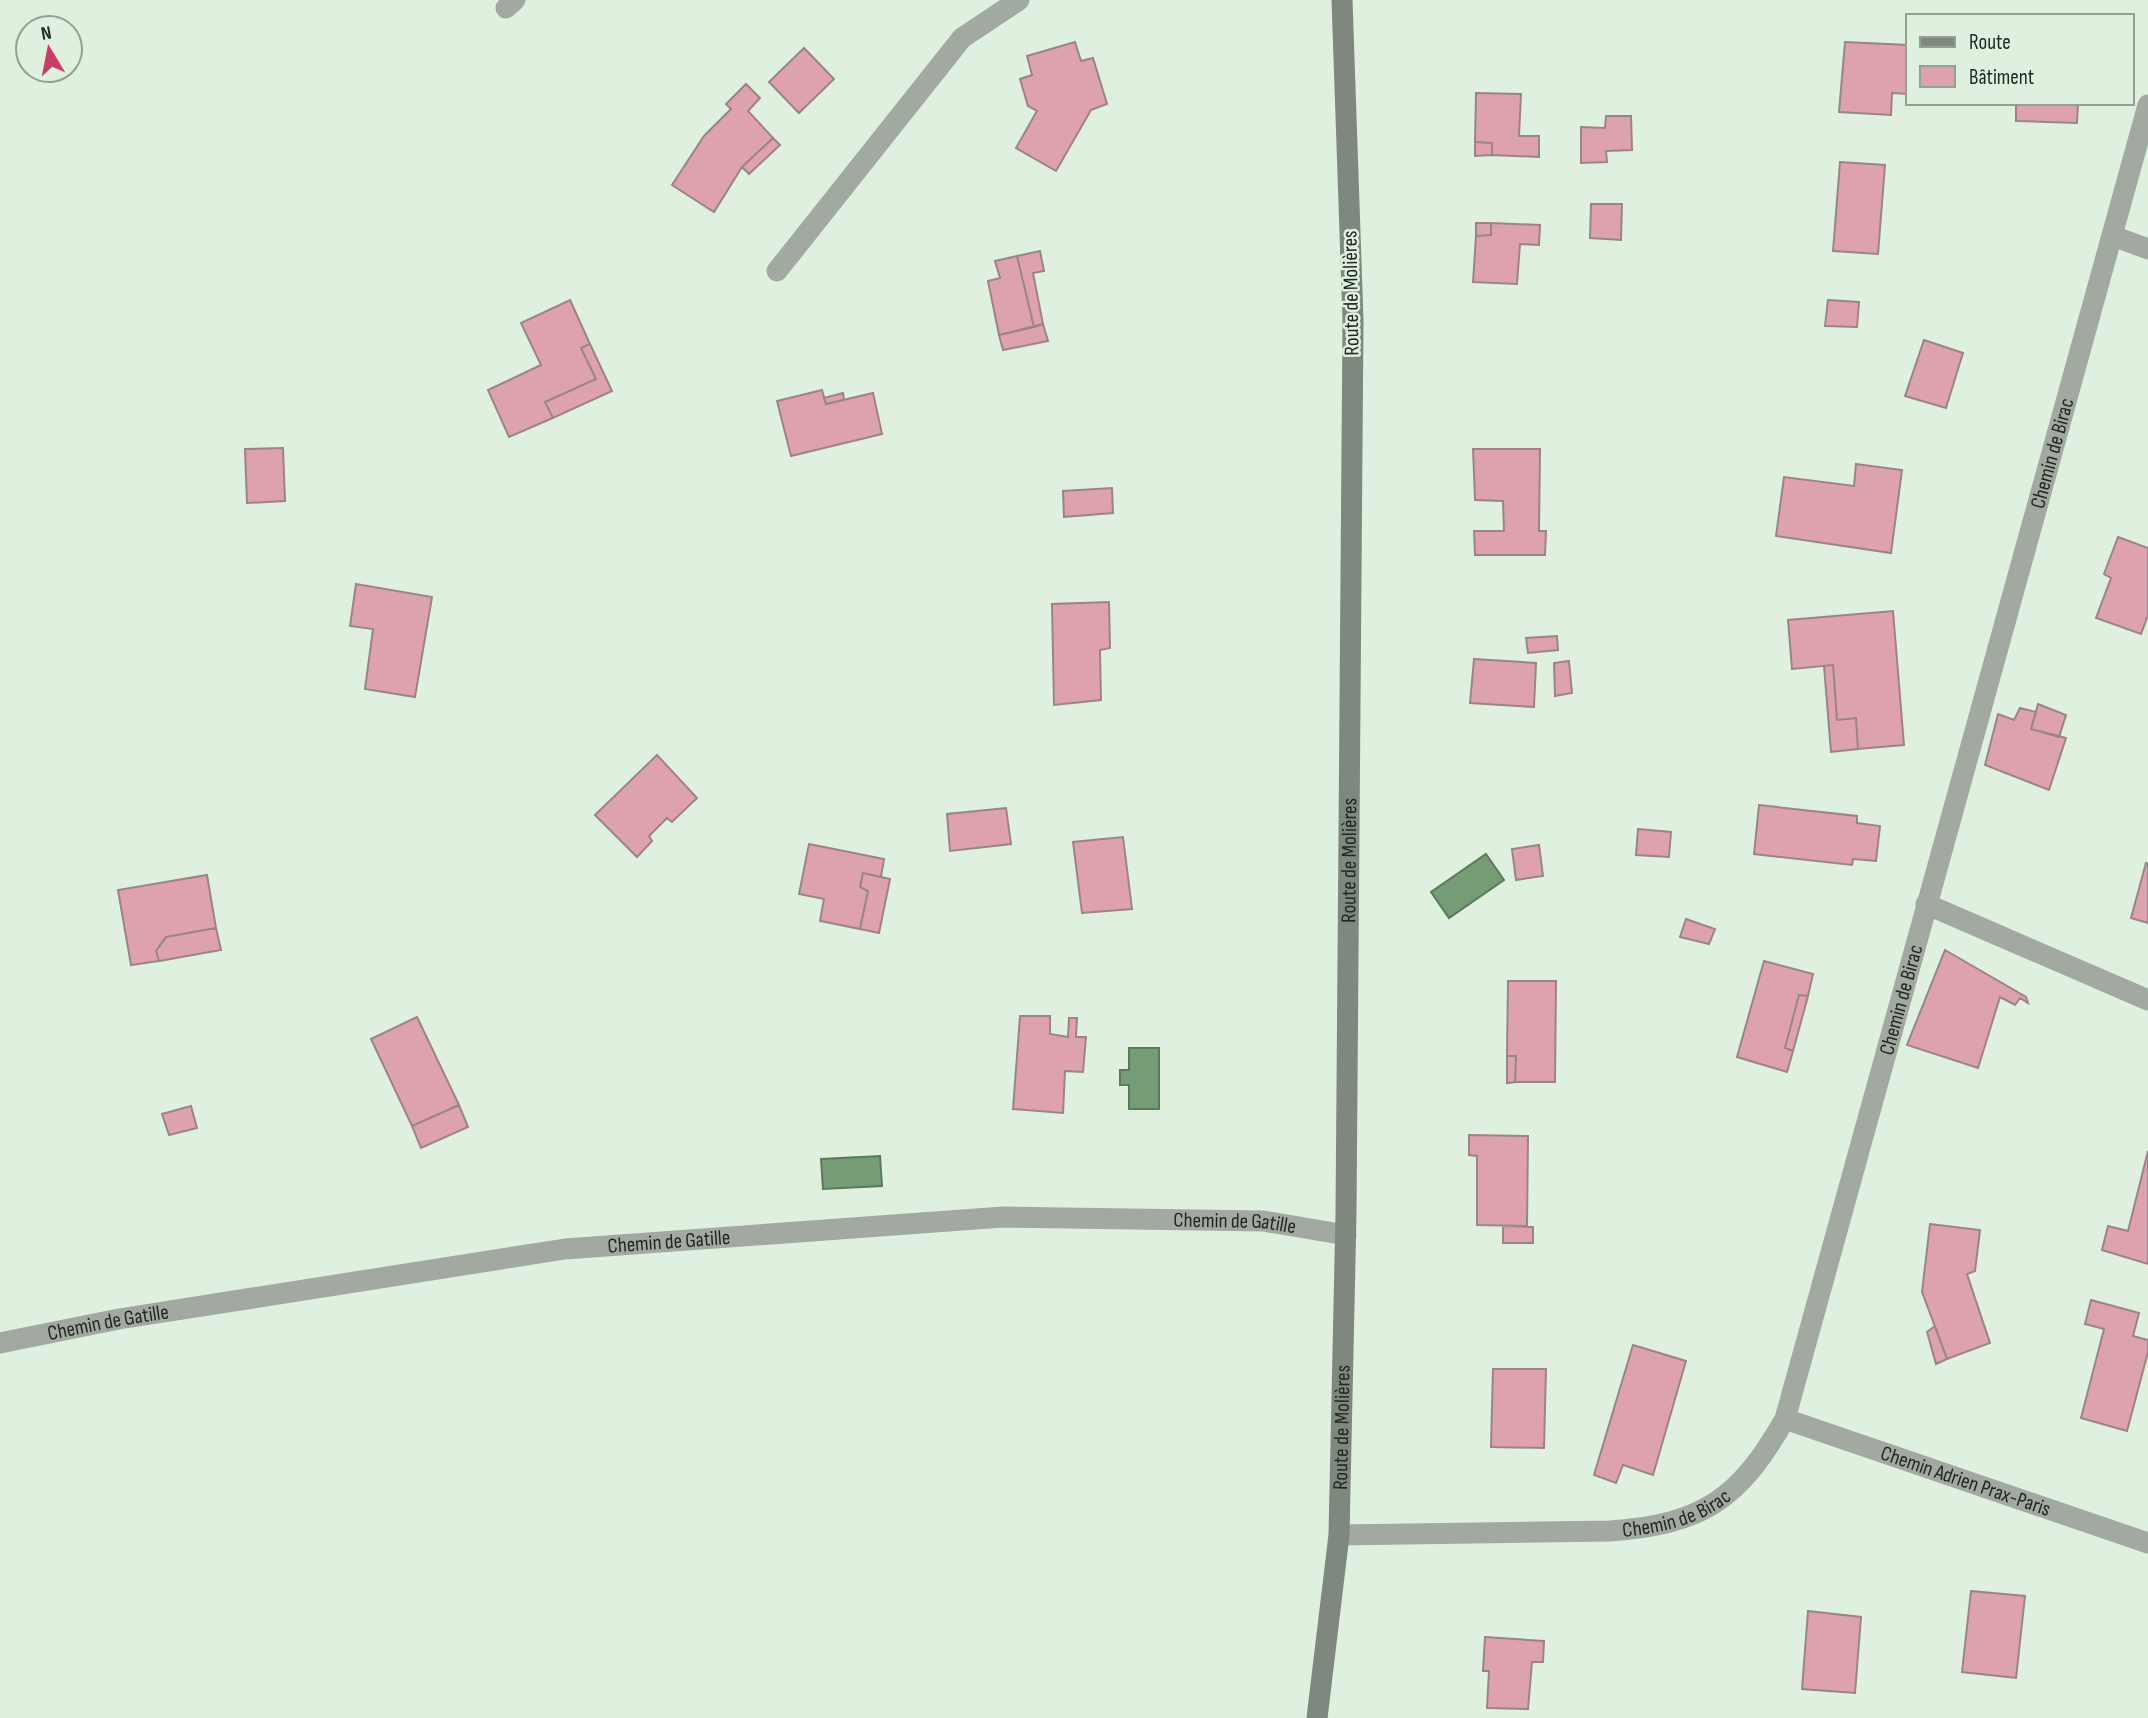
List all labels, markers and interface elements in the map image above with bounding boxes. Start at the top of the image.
north arrow [14,14,84,84]
legend [1906,14,2134,105]
text: N [39,22,53,46]
text: Route [1969,30,2011,55]
text: Bâtiment [1969,65,2034,90]
street label: Route de Molières [1337,230,1365,356]
street label: Chemin de Birac [2025,395,2079,511]
street label: Route de Molières [1336,798,1362,923]
street label: Chemin de Birac [1874,942,1928,1058]
street label: Chemin de Gatille [1173,1207,1298,1239]
street label: Chemin de Gatille [607,1224,731,1258]
street label: Chemin de Gatille [45,1299,170,1346]
street label: Route de Molières [1327,1364,1355,1490]
street label: Chemin Adrien Prax-Paris [1877,1440,2054,1521]
street label: Chemin de Birac [1621,1484,1735,1542]

